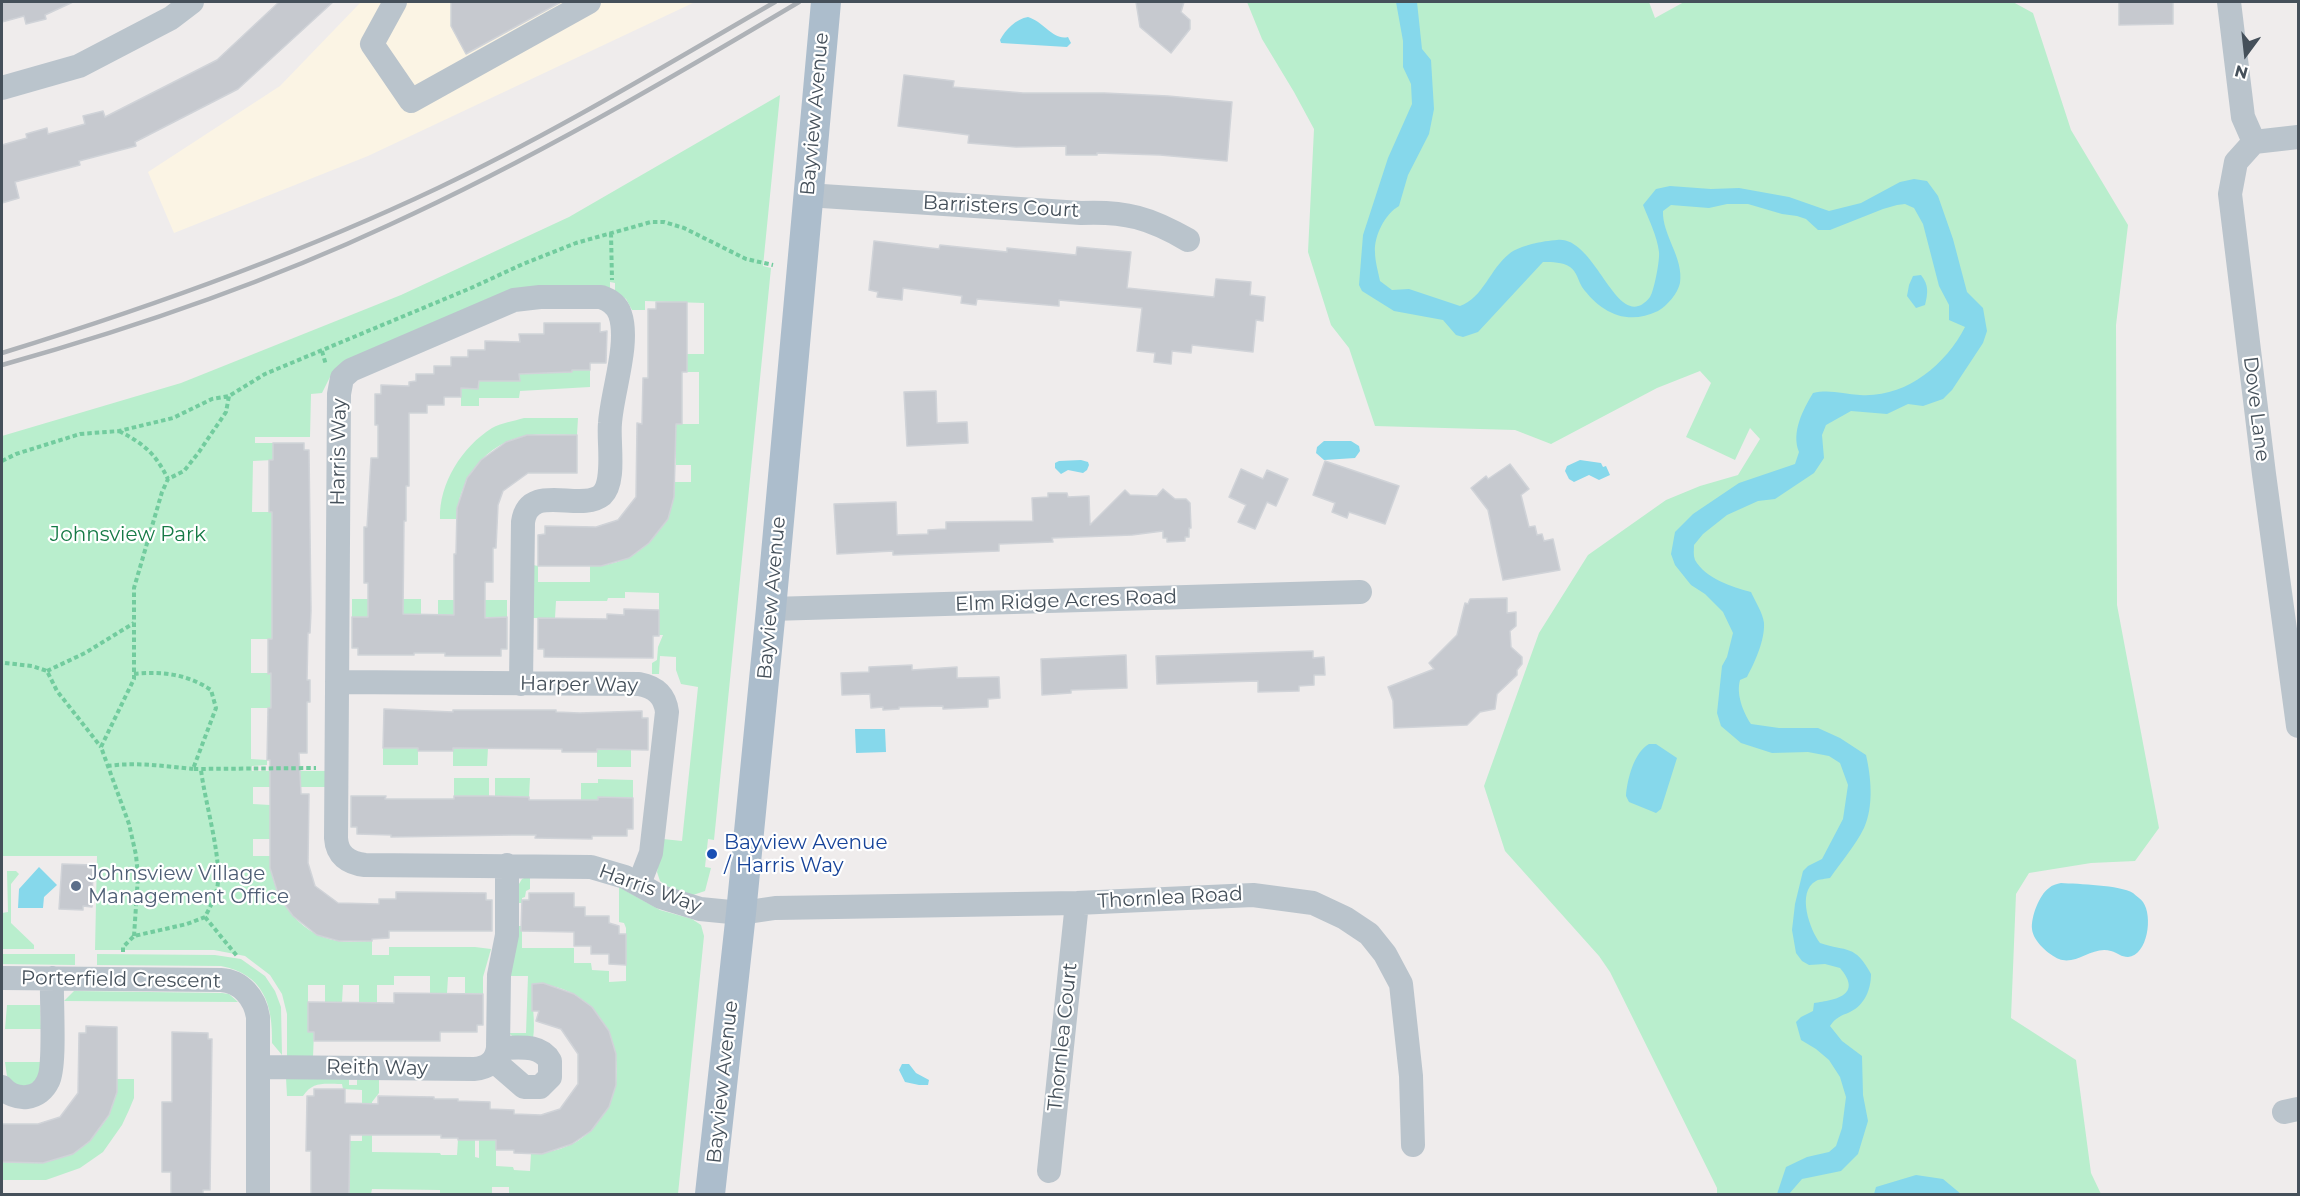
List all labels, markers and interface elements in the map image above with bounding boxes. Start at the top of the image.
north arrow [2216,24,2276,84]
street label: Bayview Avenue [796,31,834,197]
text: N [2233,61,2250,83]
street label: Barristers Court [922,191,1080,223]
street label: Dove Lane [2238,355,2274,463]
street label: Harris Way [326,398,352,506]
street label: Bayview Avenue [753,515,791,681]
park label: Johnsview Park [50,523,206,547]
street label: Elm Ridge Acres Road [955,585,1177,617]
street label: Harper Way [520,672,638,698]
place label: Bayview Avenue / Harris Way [724,831,888,878]
marker: Bayview Avenue / Harris Way [705,847,719,861]
street label: Harris Way [595,859,705,919]
place label: Johnsview Village Management Office [88,862,289,909]
marker: Johnsview Village Management Office [69,879,83,893]
street label: Thornlea Road [1097,882,1243,914]
street label: Thornlea Court [1043,962,1083,1112]
street label: Porterfield Crescent [21,966,221,994]
street label: Bayview Avenue [703,999,743,1165]
street label: Reith Way [326,1055,428,1081]

